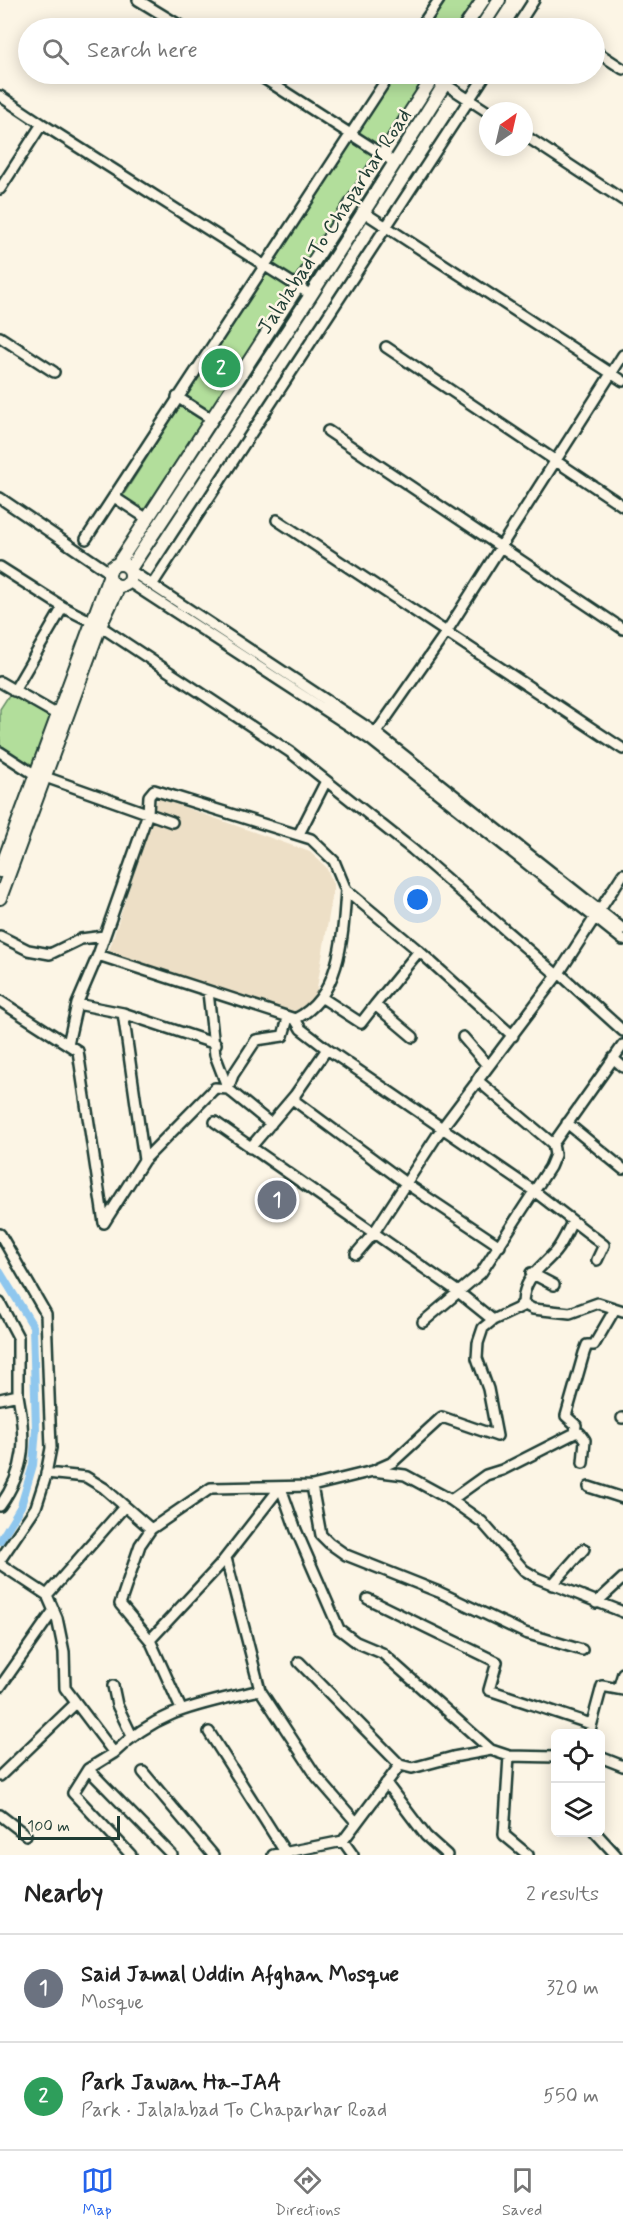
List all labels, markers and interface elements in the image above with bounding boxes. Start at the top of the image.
search box [18,18,605,84]
icon: search [39,35,72,68]
text: Search here [87,37,198,65]
north arrow [479,102,533,156]
street label: Jalalabad To Chaparhar Road [251,103,418,340]
pin: 2 [202,346,240,391]
your location [403,885,432,914]
pin: 1 [258,1178,296,1222]
map controls [551,1729,605,1837]
button: locate [551,1729,605,1783]
button: layers [551,1783,605,1837]
scale bar [18,1813,120,1840]
text: 100 m [27,1816,70,1837]
text: Nearby [24,1877,103,1911]
text: 2 results [526,1881,599,1908]
text: Said Jamal Uddin Afghan Mosque [81,1961,399,1989]
text: 1 [39,1975,48,2002]
text: 320 m [546,1975,599,2002]
text: Mosque [81,1989,144,2016]
text: Park Jawan Ha-JAA [81,2069,281,2097]
text: 2 [39,2083,48,2110]
text: 550 m [543,2083,599,2110]
text: Park · Jalalabad To Chaparhar Road [81,2097,387,2124]
tab: Map [81,2164,114,2221]
tab: Directions [275,2164,341,2221]
tab: Saved [502,2164,542,2221]

